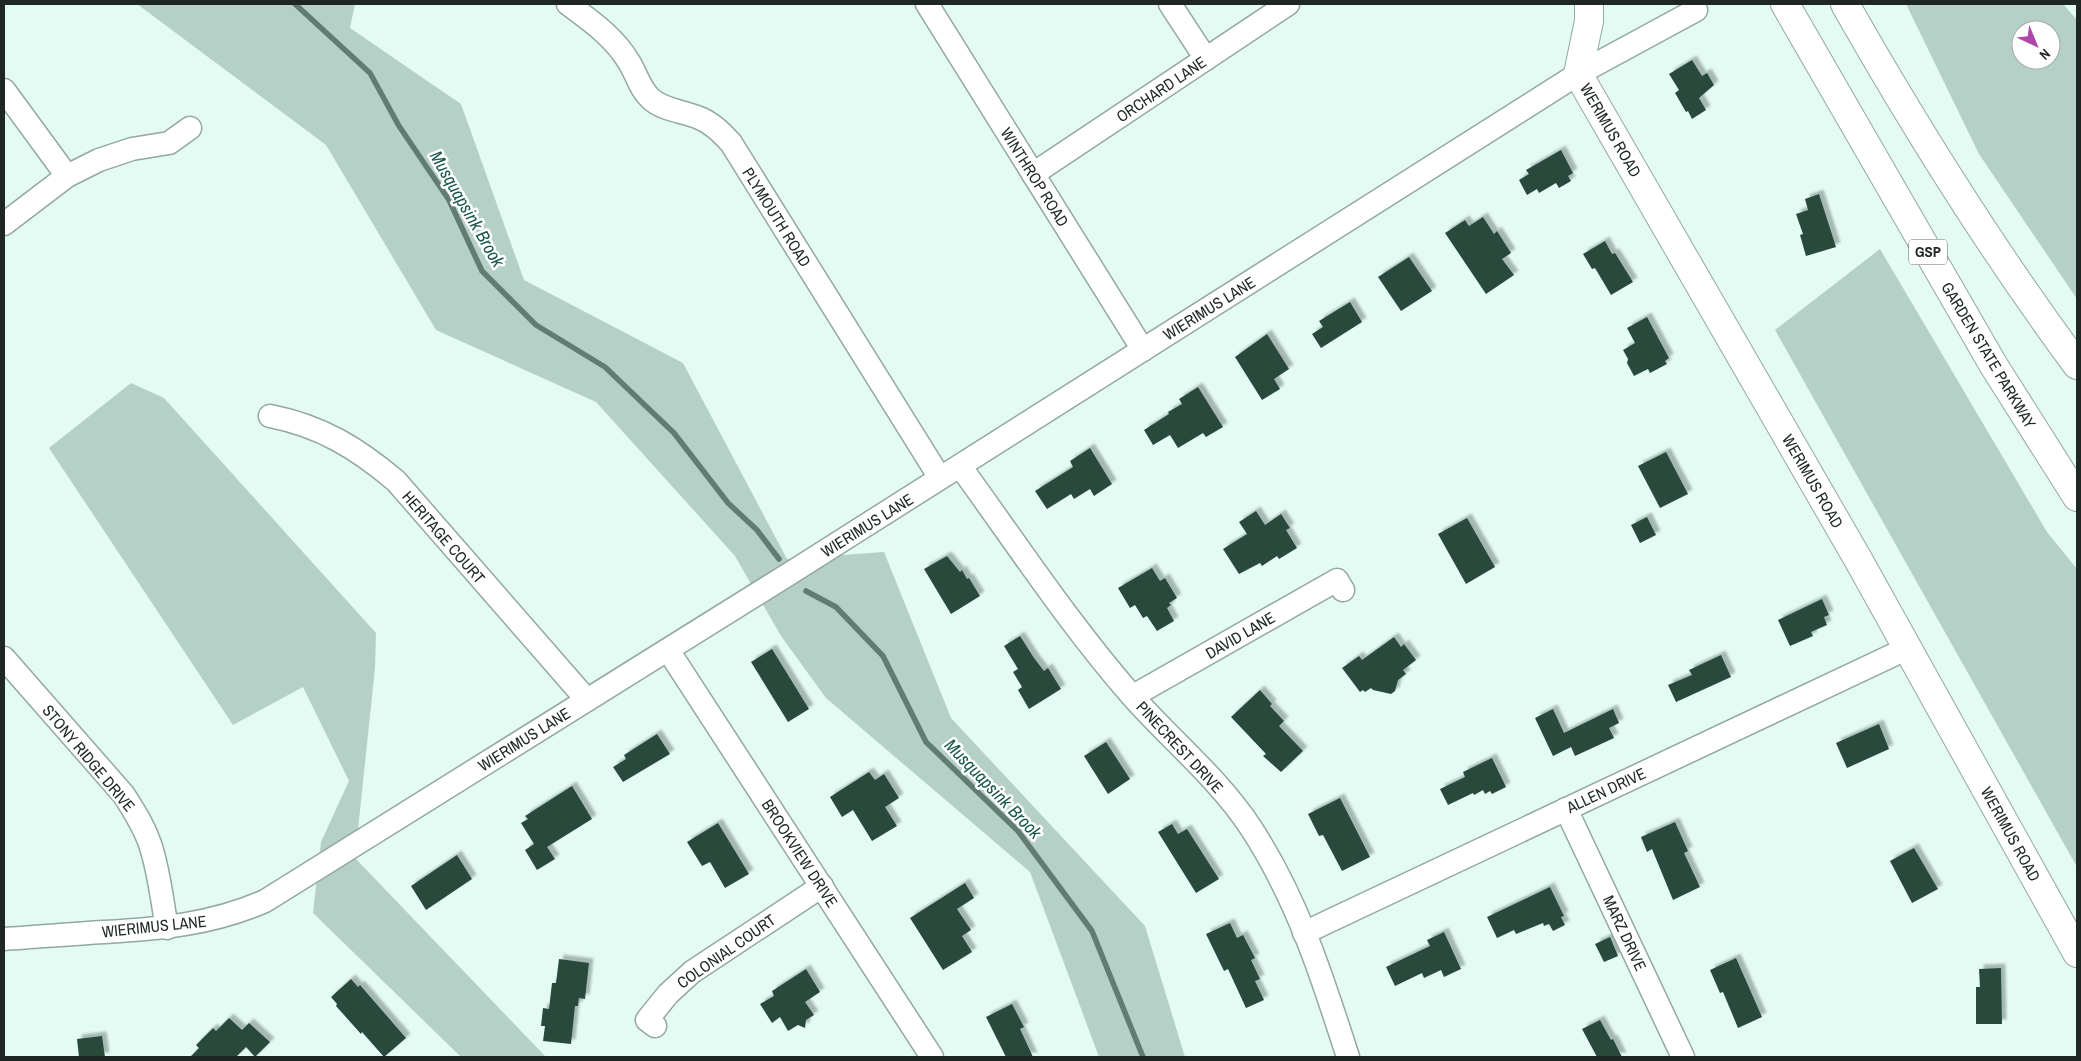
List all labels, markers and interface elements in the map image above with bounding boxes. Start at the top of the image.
north arrow [2011,20,2061,70]
text: N [2036,45,2054,64]
street label: ORCHARD LANE [1112,51,1210,127]
street label: WERIMUS ROAD [1575,79,1647,181]
street label: WINTHROP ROAD [996,123,1074,231]
water label: Musquapsink Brook [424,146,511,272]
street label: PLYMOUTH ROAD [738,163,816,271]
road number: GSP [1909,240,1947,264]
street label: WIERIMUS LANE [1159,271,1259,345]
street label: GARDEN STATE PARKWAY [1937,278,2042,432]
street label: WERIMUS ROAD [1777,430,1849,532]
street label: HERITAGE COURT [398,486,490,588]
street label: WIERIMUS LANE [817,488,917,562]
street label: DAVID LANE [1201,606,1279,664]
street label: PINECREST DRIVE [1132,696,1228,798]
street label: STONY RIDGE DRIVE [38,700,140,816]
street label: WIERIMUS LANE [474,702,574,776]
water label: Musquapsink Brook [939,733,1048,845]
street label: ALLEN DRIVE [1562,762,1649,818]
street label: WERIMUS ROAD [1976,783,2046,885]
street label: BROOKVIEW DRIVE [757,795,843,911]
street label: MARZ DRIVE [1598,892,1652,974]
street label: COLONIAL COURT [672,909,780,993]
street label: WIERIMUS LANE [101,910,207,942]

